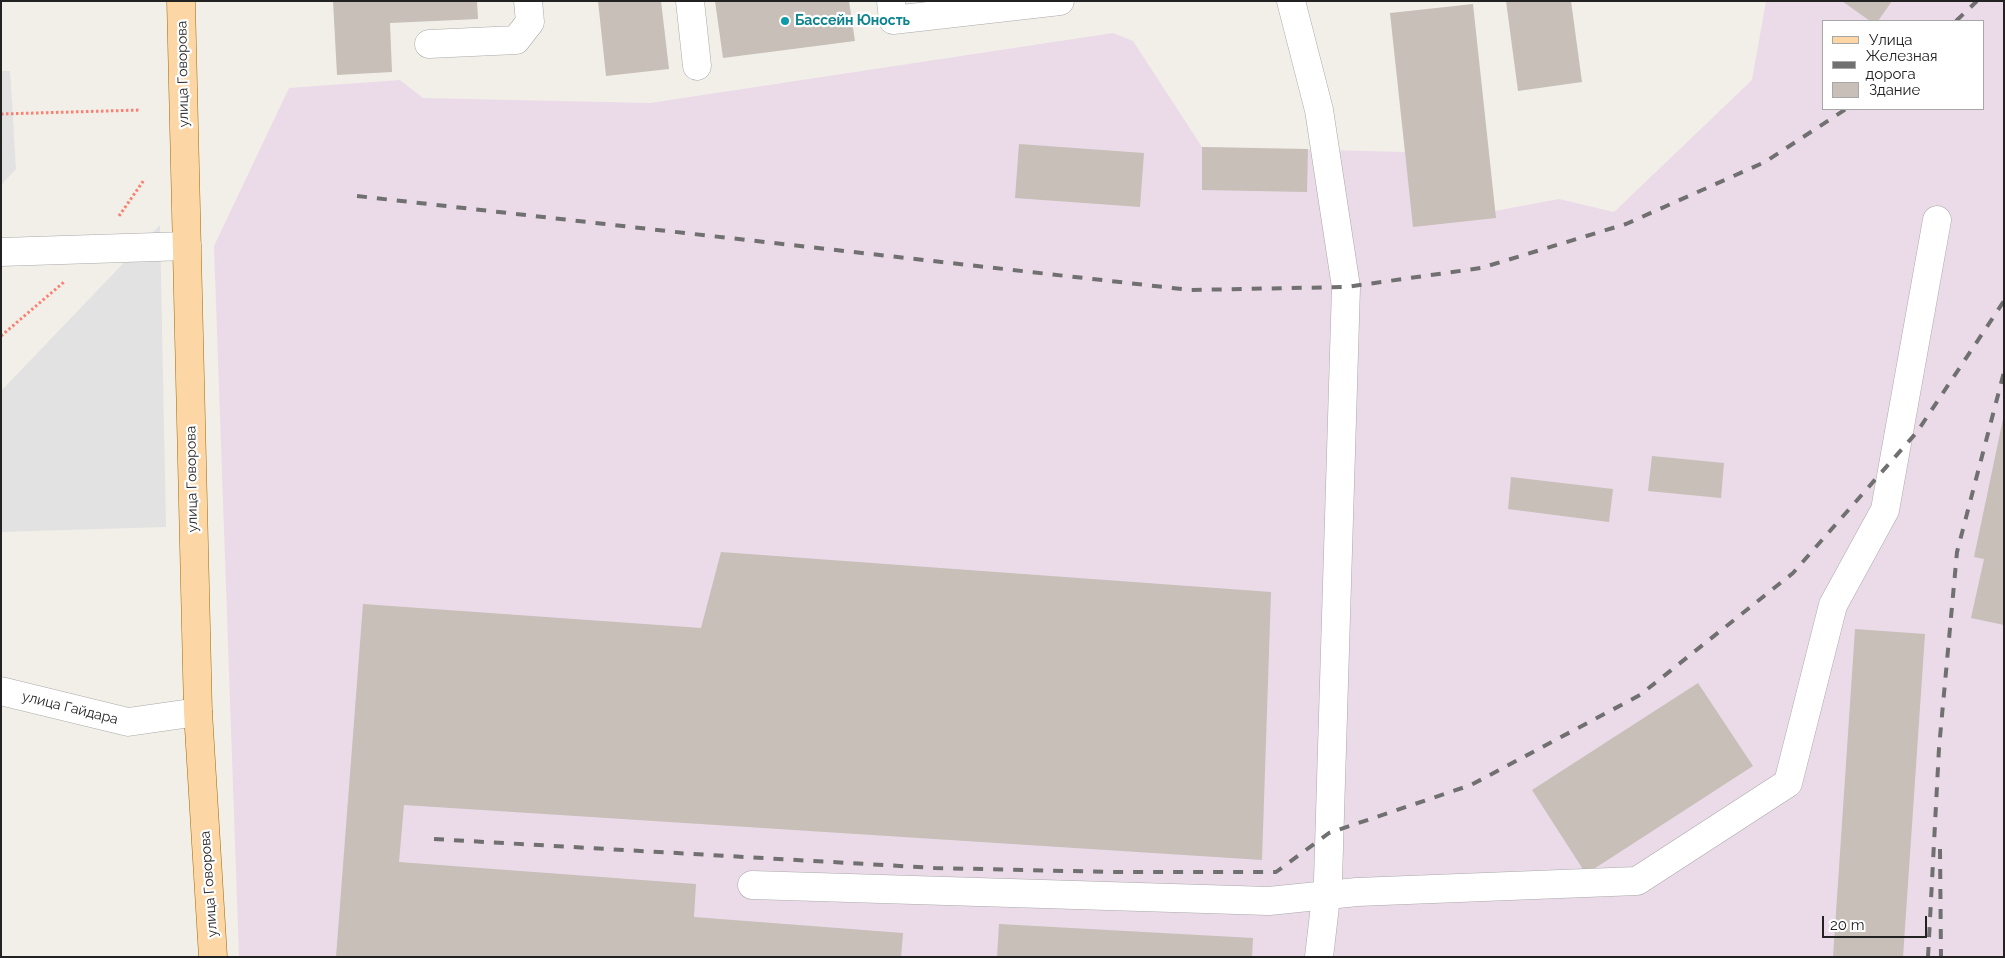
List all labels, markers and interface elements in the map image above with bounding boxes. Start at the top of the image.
place label: Бассейн Юность [795,13,910,29]
marker: Бассейн Юность [779,15,791,27]
legend [1822,20,1985,110]
street label: улица Говорова [174,21,192,127]
text: Улица [1869,31,1913,49]
text: Железная дорога [1866,47,1938,83]
text: Здание [1869,81,1920,99]
street label: улица Говорова [183,426,201,532]
street label: улица Гайдара [20,688,120,728]
street label: улица Говорова [197,830,221,938]
scale bar [1825,906,1930,938]
text: 20 m [1830,916,1865,934]

